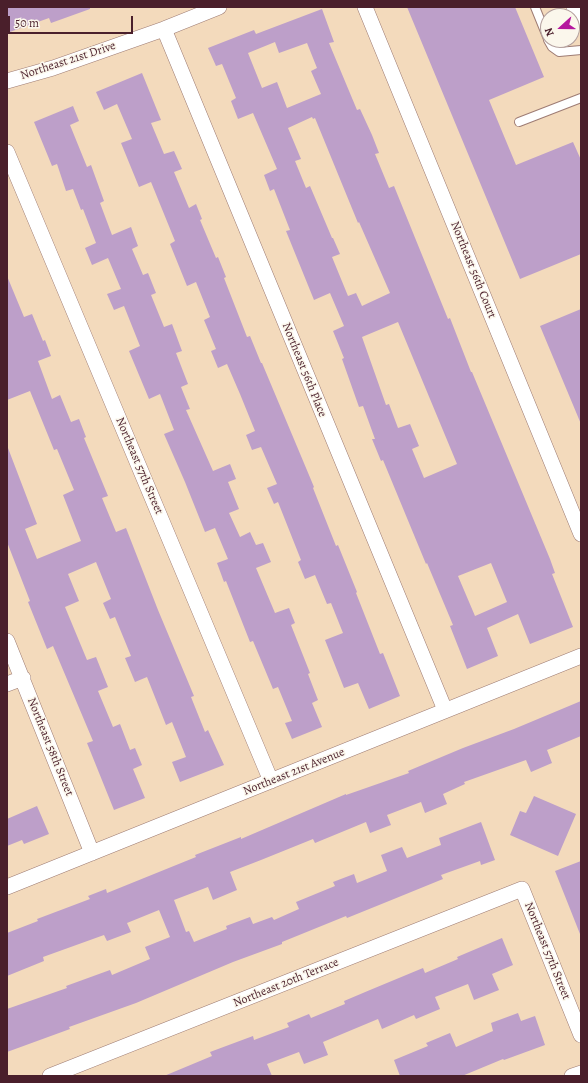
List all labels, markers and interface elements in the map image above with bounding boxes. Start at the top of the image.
scale bar [10,8,135,34]
north arrow [540,8,580,48]
text: 50 m [15,15,39,31]
text: N [541,26,558,39]
street label: Northeast 21st Drive [19,39,117,83]
street label: Northeast 56th Court [447,219,499,321]
street label: Northeast 56th Place [279,321,329,419]
street label: Northeast 57th Street [112,415,166,517]
street label: Northeast 58th Street [24,696,76,798]
street label: Northeast 21st Avenue [241,745,347,799]
street label: Northeast 57th Street [521,900,573,1002]
street label: Northeast 20th Terrace [231,955,341,1011]

